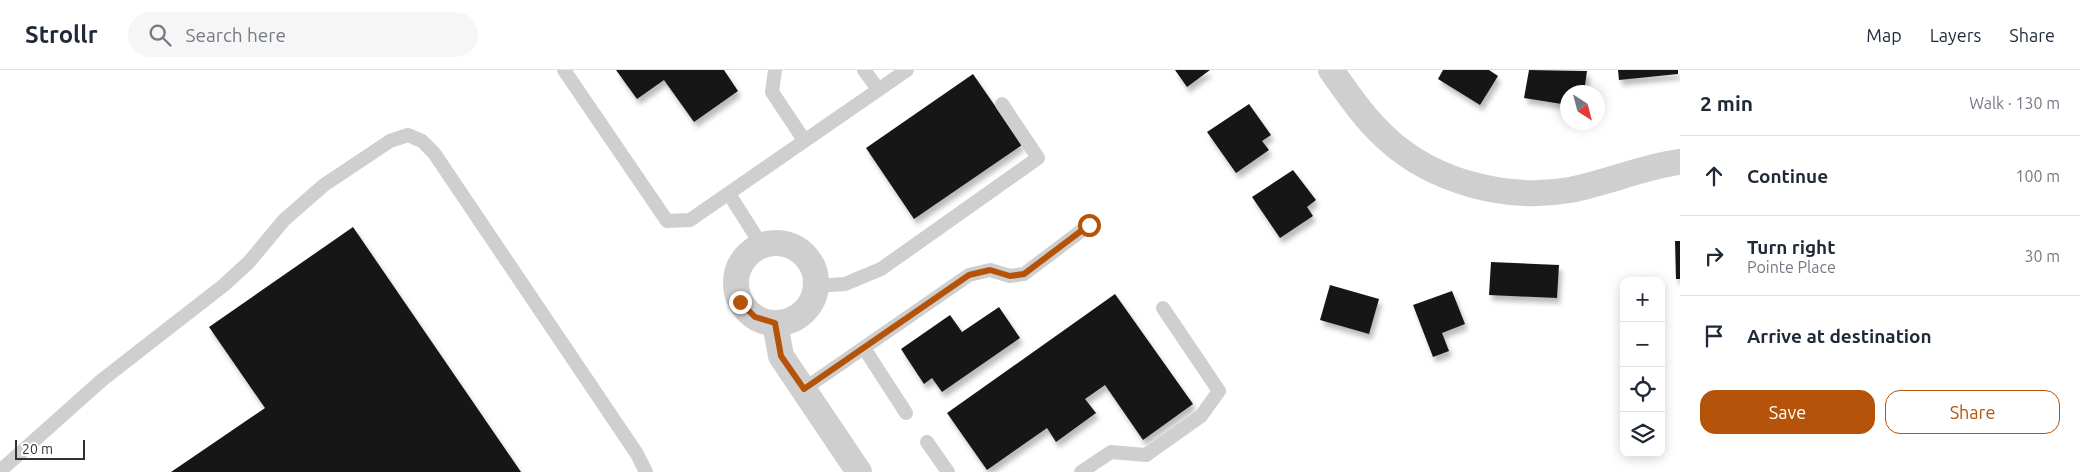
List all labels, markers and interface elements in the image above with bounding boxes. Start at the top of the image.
search box [128,12,478,57]
text: Strollr [25,21,98,48]
icon: search [146,21,174,49]
text: Search here [186,24,286,46]
text: Map [1866,25,1902,45]
text: Layers [1930,25,1981,45]
text: Share [2009,25,2055,45]
north arrow [1560,85,1605,130]
text: 2 min [1700,91,1753,115]
text: Walk · 130 m [1969,94,2060,112]
icon: ahead [1700,162,1728,190]
text: Continue [1747,165,1828,187]
text: 100 m [2015,167,2060,185]
route start [1078,214,1101,237]
text: Turn right [1747,236,1835,258]
icon: right [1700,242,1728,270]
text: 30 m [2024,247,2060,265]
text: Pointe Place [1747,258,1836,276]
map controls [1620,277,1665,457]
button: + [1620,277,1665,322]
route end [729,291,752,314]
button: − [1620,322,1665,367]
icon: arrive [1700,322,1728,350]
text: Arrive at destination [1747,325,1932,347]
button: locate [1620,367,1665,412]
button: Save [1700,390,1875,434]
button: Share [1885,390,2060,434]
button: layers [1620,412,1665,457]
scale bar [15,437,85,460]
text: 20 m [22,441,53,457]

